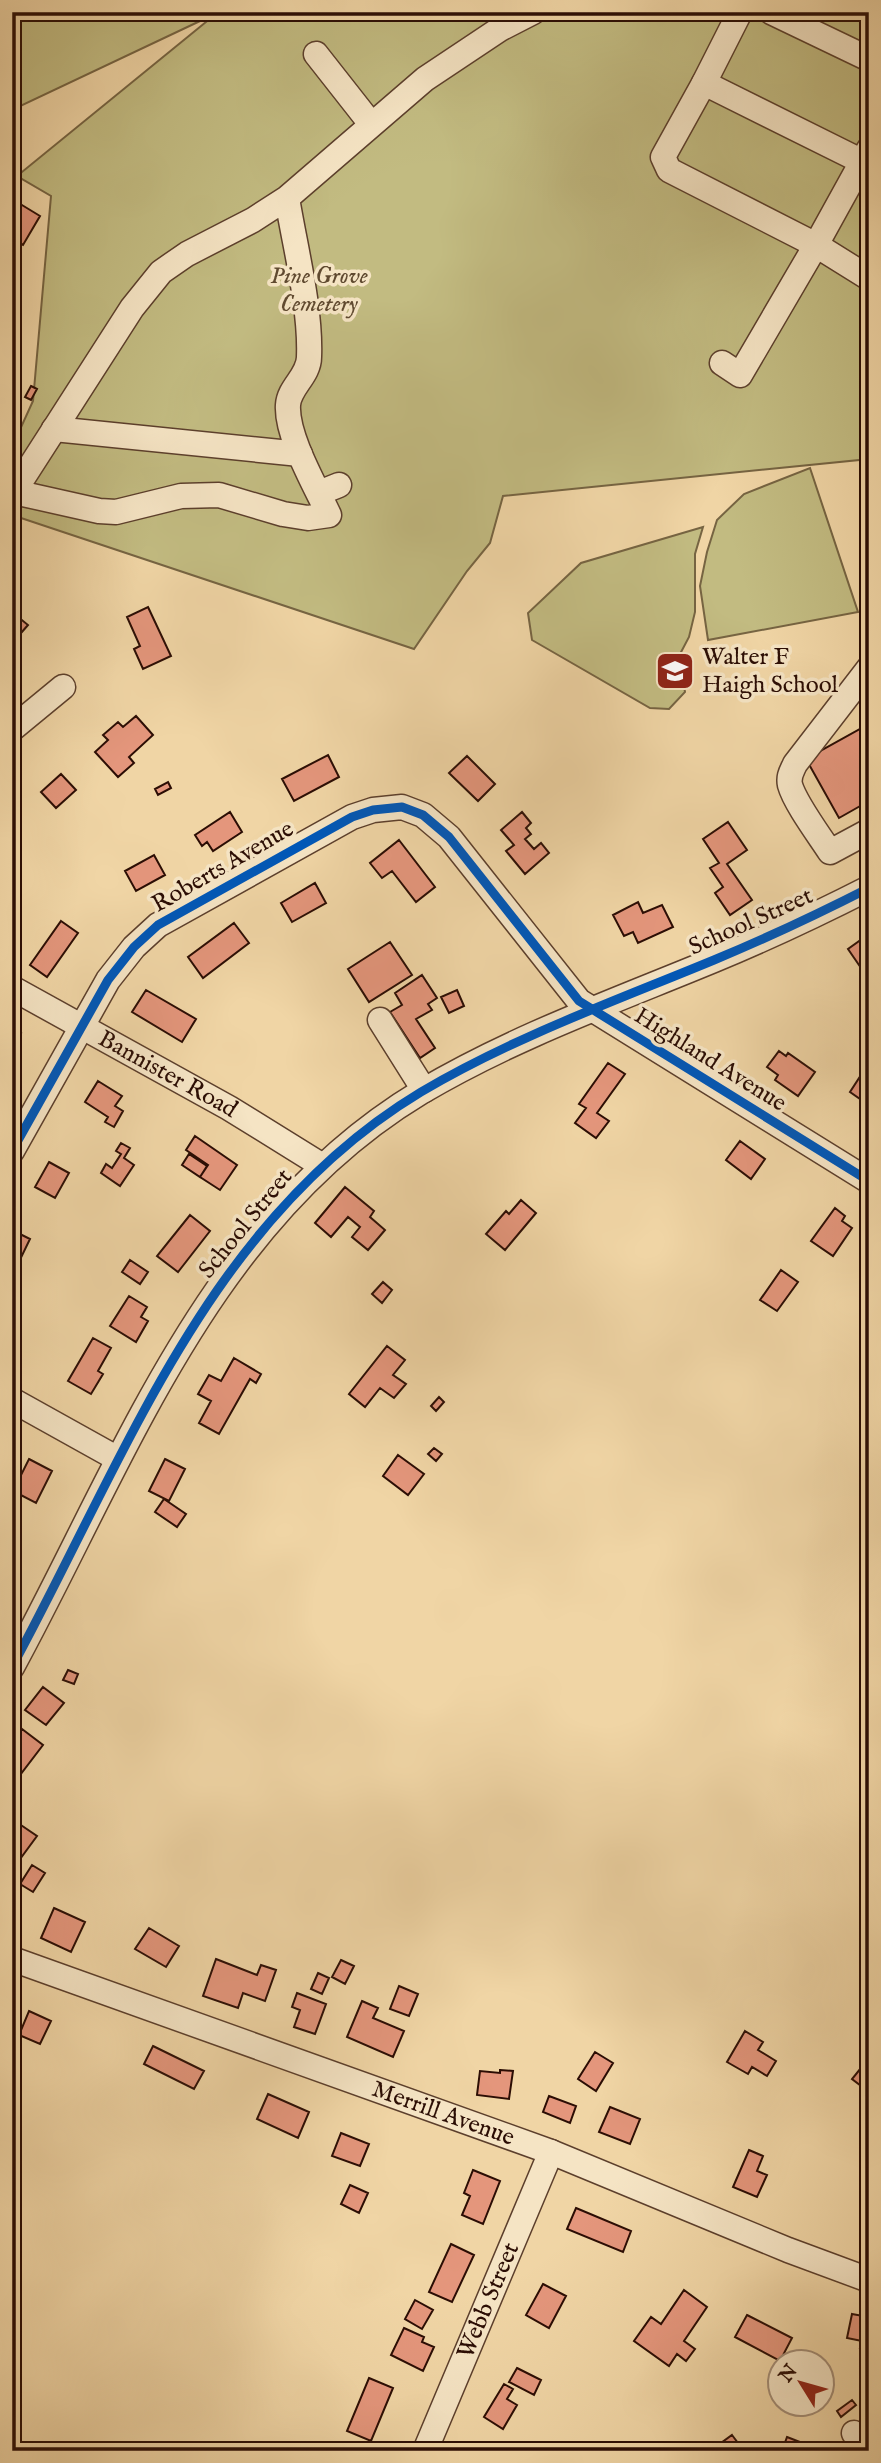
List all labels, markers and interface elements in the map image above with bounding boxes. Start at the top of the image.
park label: Pine Grove Cemetery [270,261,368,320]
place label: Walter F Haigh School [702,642,839,701]
school or university icon: Walter F Haigh School [654,650,696,692]
street label: Roberts Avenue [146,814,300,920]
street label: School Street [684,881,818,963]
street label: Highland Avenue [628,1001,792,1119]
street label: Bannister Road [93,1023,243,1125]
street label: School Street [192,1163,300,1285]
street label: Merrill Avenue [368,2074,519,2153]
street label: Webb Street [450,2238,527,2364]
north arrow [766,2348,836,2418]
text: N [774,2360,804,2389]

